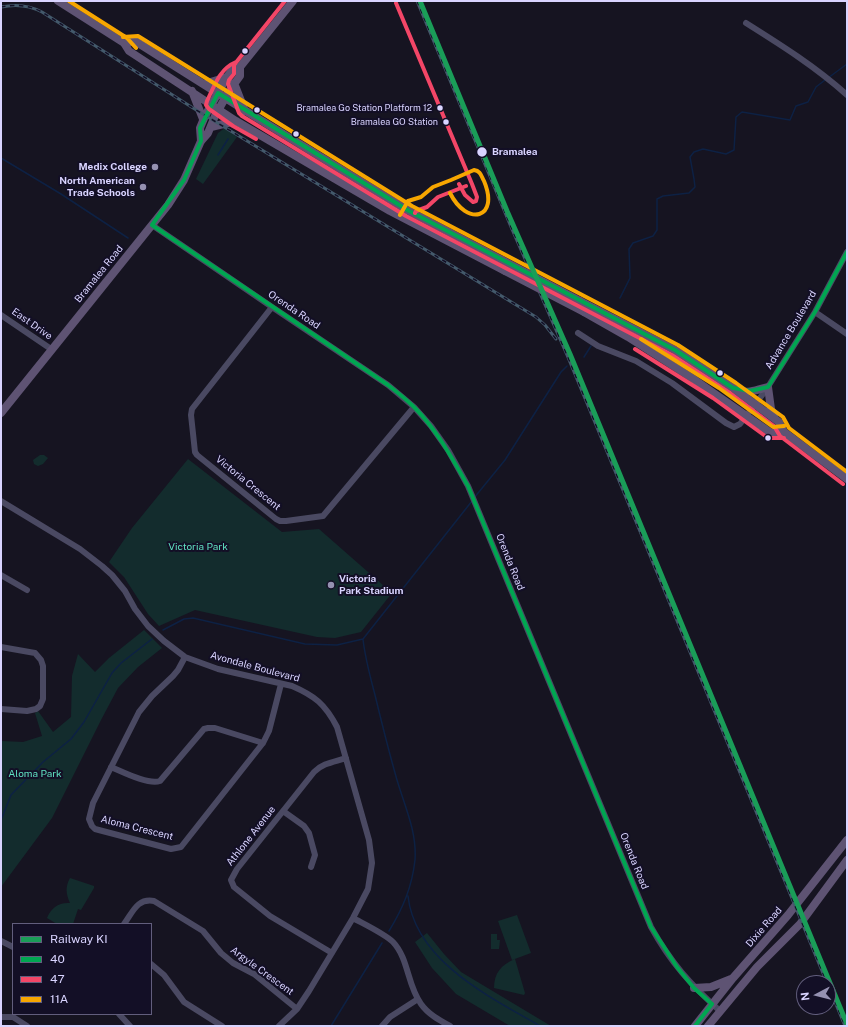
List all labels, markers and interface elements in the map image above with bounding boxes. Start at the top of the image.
unlabelled marker [240,46,250,56]
place label: Bramalea Go Station Platform 12 [297,103,432,113]
marker: Bramalea Go Station Platform 12 [435,103,445,113]
unlabelled marker [252,105,262,115]
place label: Bramalea GO Station [351,117,438,127]
marker: Bramalea GO Station [441,117,451,127]
unlabelled marker [291,129,301,139]
marker: Bramalea [475,145,489,159]
place label: Bramalea [492,146,537,158]
place label: Medix College [79,161,147,173]
marker: Medix College [150,162,160,172]
place label: North American Trade Schools [59,175,135,198]
marker: North American Trade Schools [138,182,148,192]
street label: Bramalea Road [72,243,126,305]
street label: Orenda Road [266,288,322,332]
street label: Advance Boulevard [763,289,819,371]
street label: East Drive [9,306,55,342]
unlabelled marker [715,368,725,378]
unlabelled marker [763,433,773,443]
street label: Victoria Crescent [213,453,283,513]
street label: Orenda Road [493,532,527,592]
park label: Victoria Park [168,541,228,553]
place label: Victoria Park Stadium [339,573,404,596]
marker: Victoria Park Stadium [326,580,336,590]
street label: Avondale Boulevard [209,649,301,685]
park label: Aloma Park [8,768,62,780]
street label: Athlone Avenue [224,804,278,868]
street label: Aloma Crescent [100,813,174,843]
street label: Orenda Road [617,831,651,891]
street label: Dixie Road [743,904,785,950]
legend [12,923,152,1015]
text: Railway KI [50,932,108,946]
street label: Argyle Crescent [228,944,296,998]
text: 40 [50,952,65,966]
text: 47 [50,972,65,986]
north arrow [796,975,836,1015]
text: N [799,991,812,1001]
text: 11A [50,992,68,1006]

